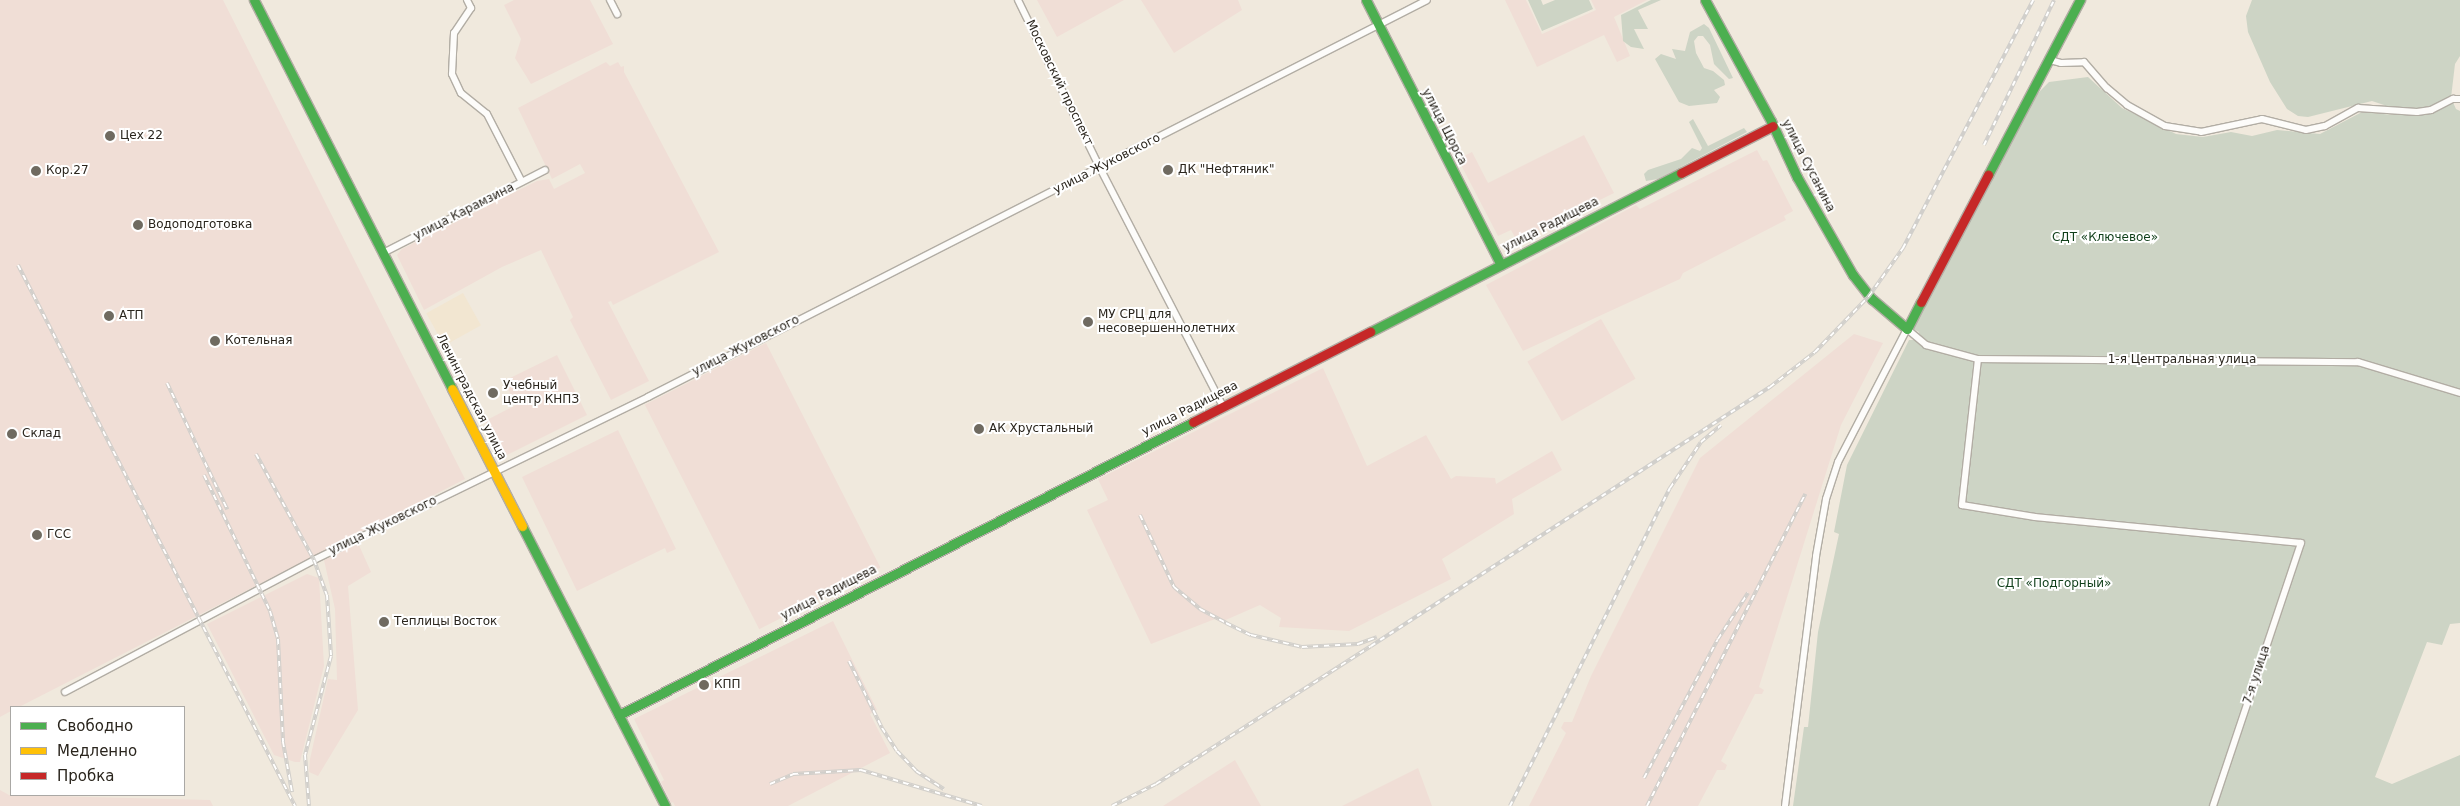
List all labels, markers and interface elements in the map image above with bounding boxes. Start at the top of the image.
street label: Московский проспект [1022,18,1096,148]
street label: улица Щорса [1419,86,1469,168]
street label: улица Сусанина [1778,117,1838,215]
place label: Цех 22 [120,129,163,143]
marker: Цех 22 [104,130,116,142]
street label: улица Жуковского [1051,131,1163,197]
place label: ДК "Нефтяник" [1178,163,1275,177]
place label: Кор.27 [46,164,89,178]
marker: ДК "Нефтяник" [1162,164,1174,176]
marker: Кор.27 [30,165,42,177]
street label: улица Карамзина [411,180,517,244]
street label: улица Радищева [1501,195,1601,255]
place label: Водоподготовка [148,218,252,232]
marker: Водоподготовка [132,219,144,231]
park label: СДТ «Ключевое» [2052,231,2158,245]
place label: МУ СРЦ для несовершеннолетних [1098,308,1235,336]
place label: АТП [119,309,144,323]
marker: АТП [103,310,115,322]
street label: улица Жуковского [690,313,802,379]
marker: МУ СРЦ для несовершеннолетних [1082,316,1094,328]
street label: Ленинградская улица [433,331,509,463]
place label: Котельная [225,334,292,348]
marker: Котельная [209,335,221,347]
street label: 1-я Центральная улица [2108,353,2256,367]
place label: Учебный центр КНПЗ [503,379,579,407]
street label: улица Радищева [1140,379,1240,439]
marker: Учебный центр КНПЗ [487,387,499,399]
place label: АК Хрустальный [989,422,1093,436]
marker: АК Хрустальный [973,423,985,435]
place label: Склад [22,427,61,441]
marker: Склад [6,428,18,440]
street label: улица Жуковского [327,494,439,558]
place label: ГСС [47,528,71,542]
marker: ГСС [31,529,43,541]
street label: улица Радищева [779,563,879,623]
park label: СДТ «Подгорный» [1997,577,2111,591]
place label: Теплицы Восток [394,615,497,629]
marker: Теплицы Восток [378,616,390,628]
street label: 7-я улица [2241,644,2273,706]
place label: КПП [714,678,741,692]
marker: КПП [698,679,710,691]
legend [10,706,185,796]
text: Свободно [57,717,133,735]
text: Медленно [57,742,137,760]
text: Пробка [57,767,114,785]

